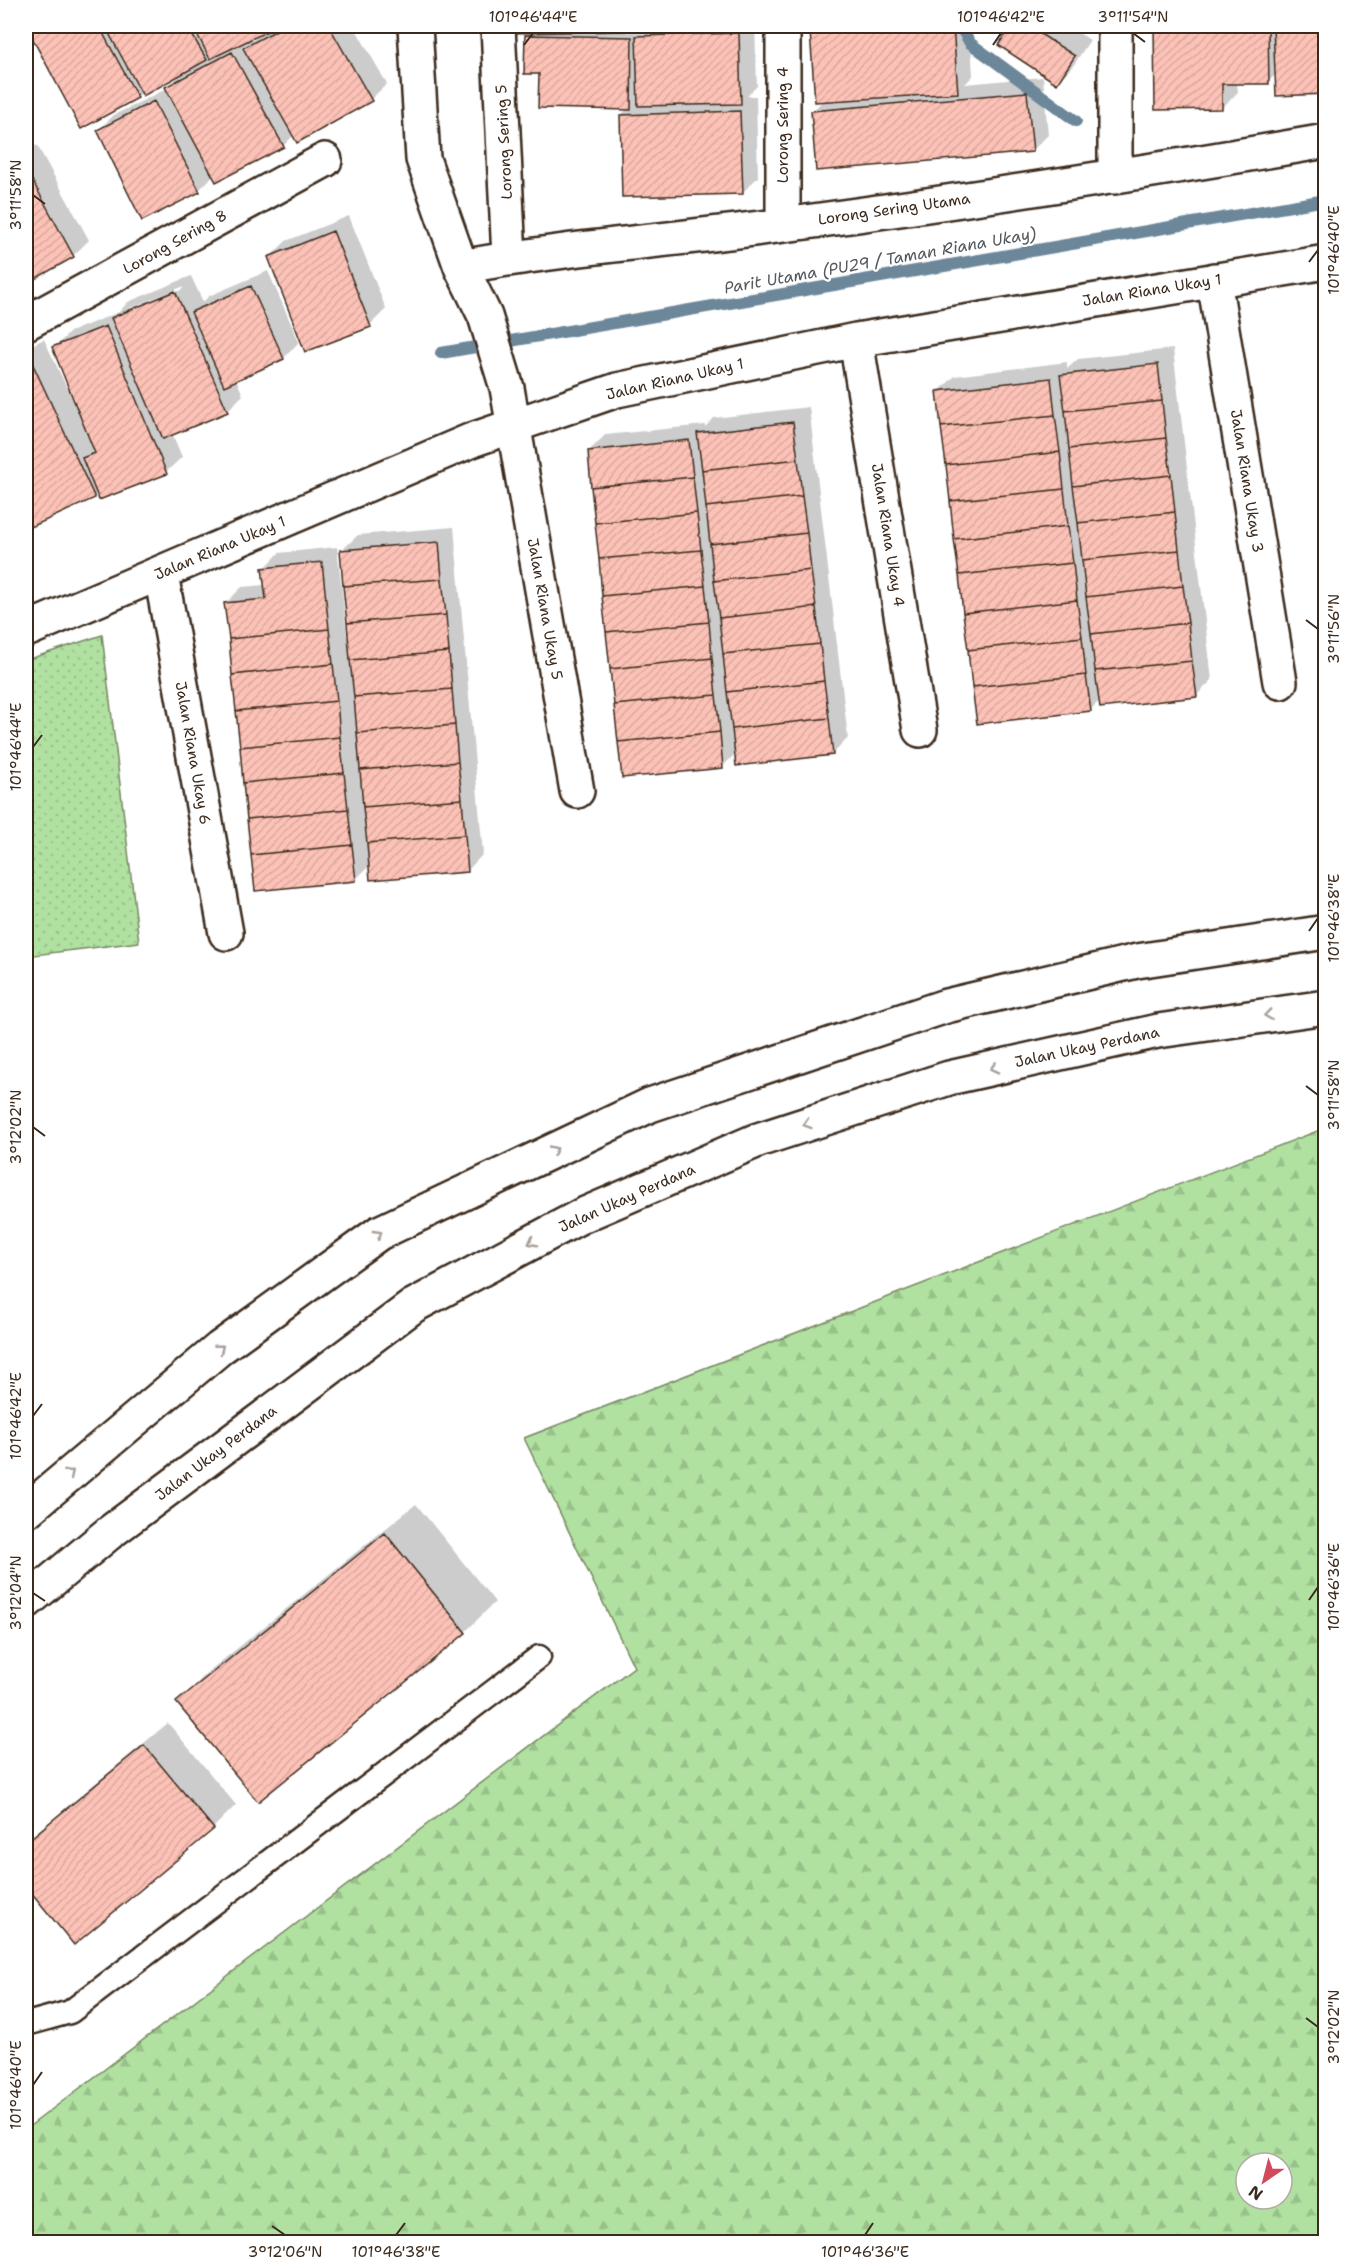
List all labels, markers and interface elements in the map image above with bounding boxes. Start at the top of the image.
text: 101°46'44"E [489,7,577,27]
text: 101°46'42"E [957,7,1045,27]
text: 3°11'54"N [1098,7,1168,27]
street label: Lorong Sering 4 [773,67,793,183]
street label: Lorong Sering 5 [491,84,517,200]
text: 3°11'58"N [6,160,26,230]
street label: Lorong Sering Utama [817,188,972,230]
street label: Lorong Sering 8 [119,205,231,279]
text: 101°46'40"E [1324,205,1344,295]
water label: Parit Utama (PU29 / Taman Riana Ukay) [722,223,1038,298]
street label: Jalan Riana Ukay 1 [1081,269,1223,311]
street label: Jalan Riana Ukay 1 [604,353,746,405]
street label: Jalan Riana Ukay 3 [1226,408,1268,554]
street label: Jalan Riana Ukay 4 [867,462,909,608]
street label: Jalan Riana Ukay 1 [151,511,289,585]
street label: Jalan Riana Ukay 5 [523,537,567,681]
text: 3°11'56"N [1324,594,1344,664]
street label: Jalan Riana Ukay 6 [171,680,215,826]
text: 101°46'44"E [6,703,26,791]
text: 101°46'38"E [1324,874,1344,962]
one-way arrow [1263,1009,1272,1021]
street label: Jalan Ukay Perdana [1013,1022,1162,1072]
text: 3°11'58"N [1324,1060,1344,1130]
one-way arrow [989,1061,999,1074]
text: 3°12'02"N [6,1090,26,1164]
one-way arrow [802,1117,813,1130]
one-way arrow [548,1146,559,1158]
street label: Jalan Ukay Perdana [556,1159,699,1237]
one-way arrow [372,1230,382,1242]
one-way arrow [528,1235,538,1246]
one-way arrow [213,1345,224,1356]
text: 101°46'42"E [6,1372,26,1460]
street label: Jalan Ukay Perdana [151,1400,281,1505]
one-way arrow [63,1469,74,1480]
text: 101°46'36"E [1324,1543,1344,1631]
text: 3°12'04"N [6,1555,26,1631]
text: 3°12'02"N [1324,1990,1344,2064]
text: 101°46'40"E [6,2040,26,2130]
north arrow [1234,2151,1294,2211]
text: N [1244,2181,1267,2205]
text: 3°12'06"N [248,2242,322,2262]
text: 101°46'38"E [352,2242,440,2262]
text: 101°46'36"E [821,2242,909,2262]

